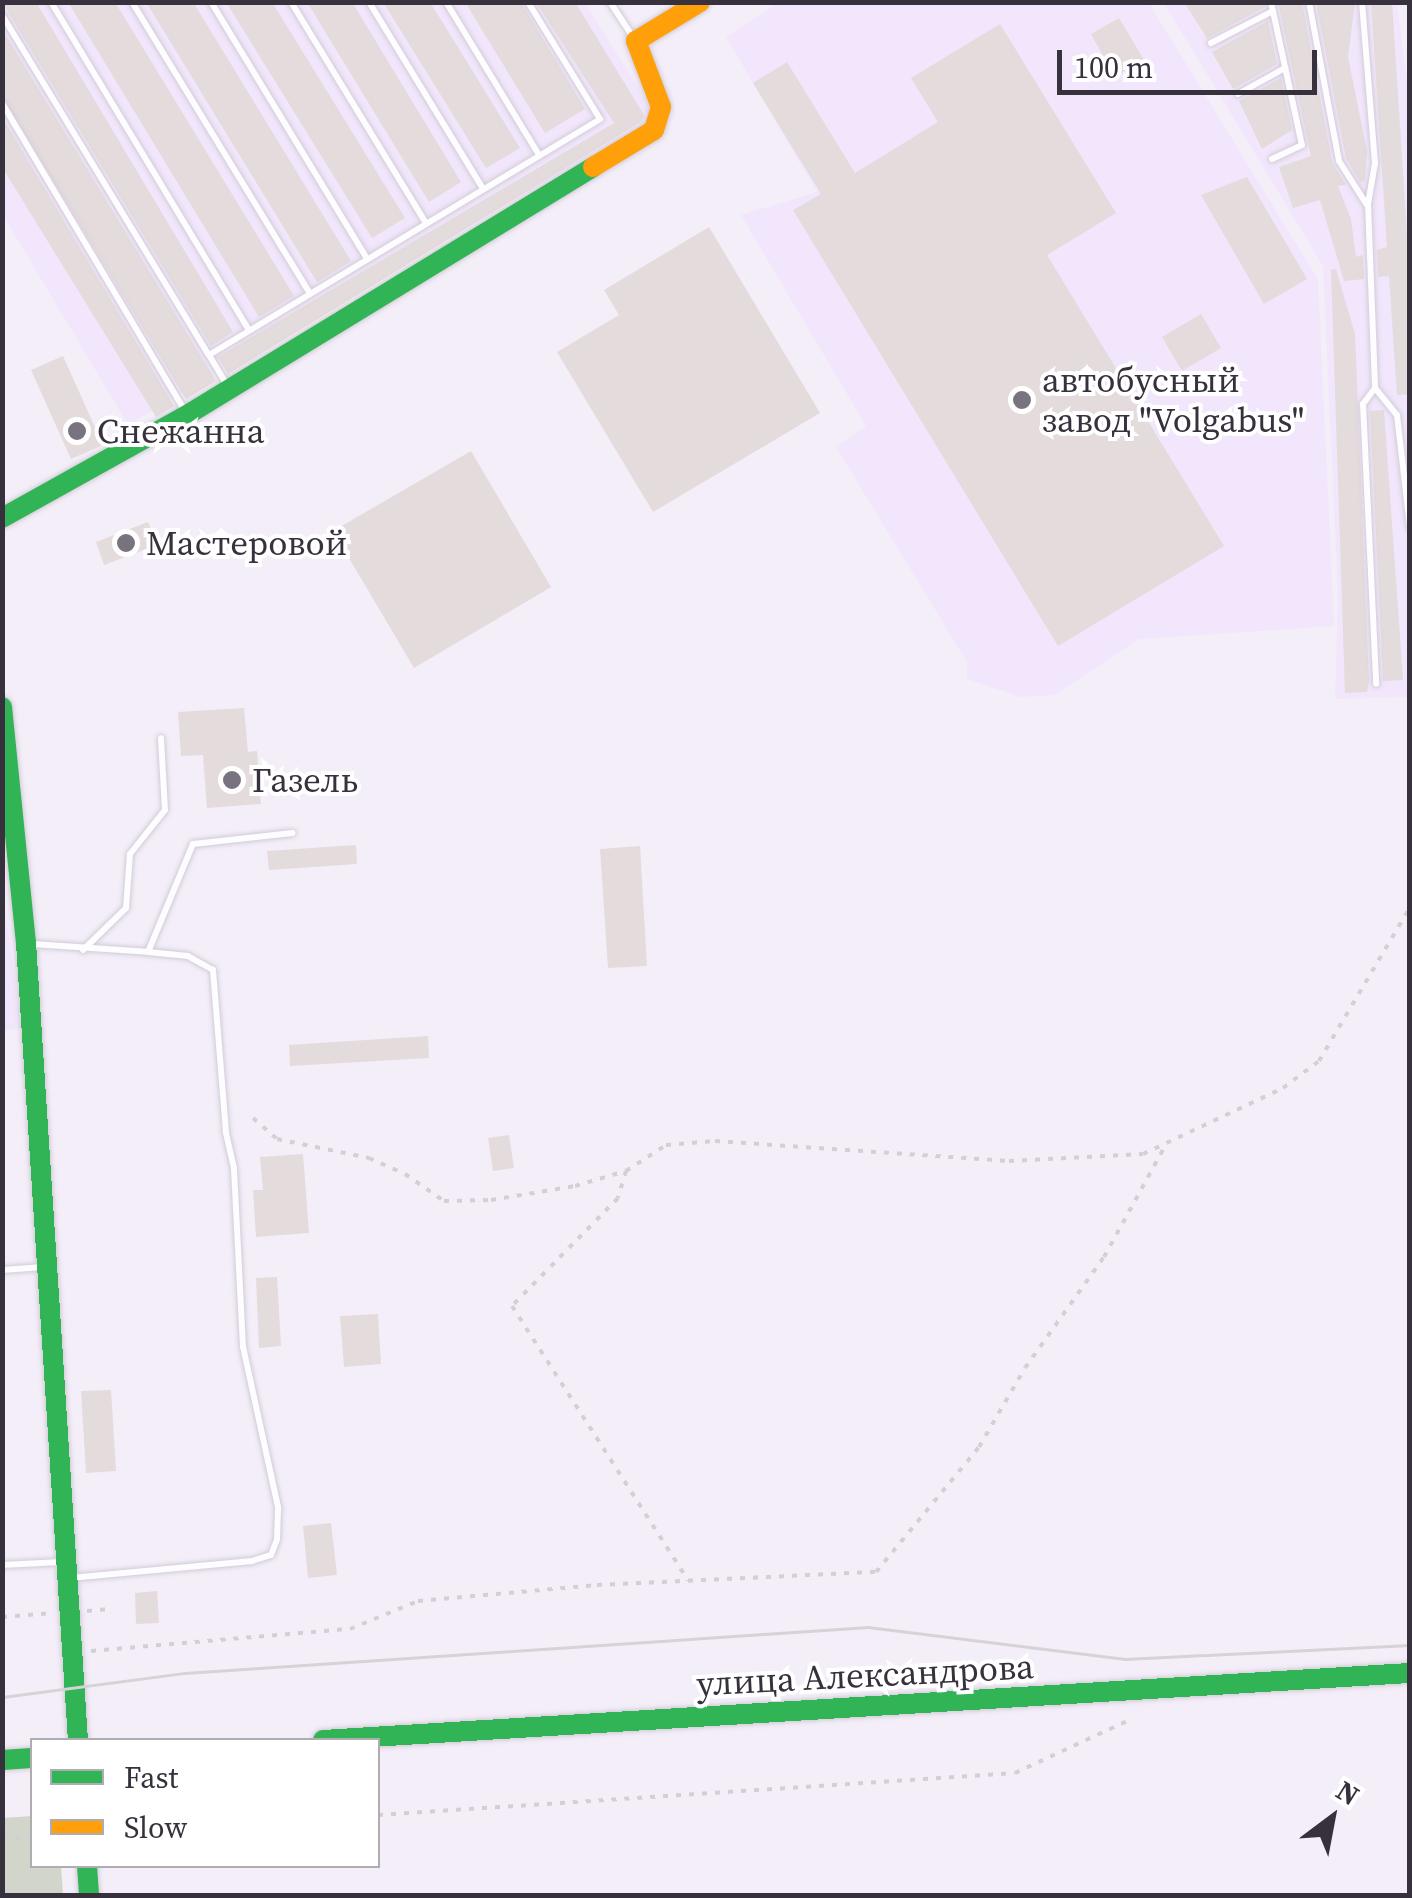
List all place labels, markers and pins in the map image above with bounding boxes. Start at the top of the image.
place label: автобусный завод "Volgabus" [1042,359,1304,441]
marker: автобусный завод "Volgabus" [1011,389,1033,411]
place label: Снежанна [97,410,265,452]
marker: Снежанна [66,420,88,442]
place label: Мастеровой [146,522,347,564]
marker: Мастеровой [115,532,137,554]
place label: Газель [252,759,358,801]
marker: Газель [221,769,243,791]

